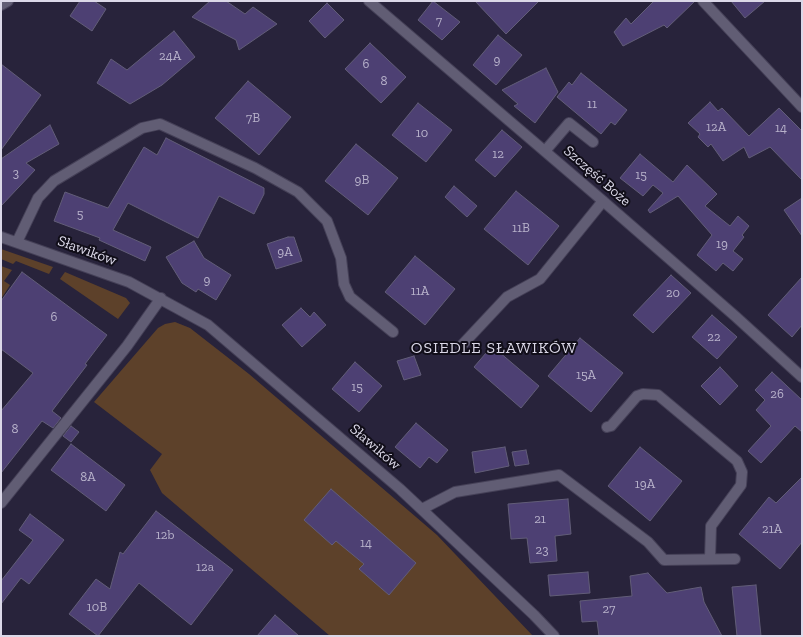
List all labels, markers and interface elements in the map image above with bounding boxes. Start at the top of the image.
house number: 7 [436,13,442,29]
house number: 24A [159,48,181,64]
house number: 9 [494,52,500,68]
house number: 6 [363,56,369,72]
house number: 8 [381,73,387,89]
house number: 11 [587,96,597,112]
house number: 7B [246,110,260,126]
house number: 12A [706,119,726,135]
house number: 14 [775,120,787,136]
house number: 10 [416,125,428,141]
street label: Szczęść Boże [560,142,634,210]
house number: 12 [492,146,504,162]
house number: 3 [13,165,19,181]
house number: 15 [635,167,647,183]
house number: 9B [355,172,369,188]
house number: 5 [77,206,83,222]
house number: 11B [512,220,530,236]
street label: Sławików [55,232,119,270]
house number: 19 [716,236,728,252]
house number: 9A [277,244,293,260]
house number: 9 [204,272,210,288]
house number: 11A [411,283,429,299]
house number: 20 [666,285,680,301]
house number: 6 [51,309,57,325]
house number: 22 [707,329,721,345]
district label: OSIEDLE SŁAWIKÓW [411,338,577,358]
house number: 15A [576,367,596,383]
house number: 15 [351,379,363,395]
house number: 26 [770,386,784,402]
street label: Sławików [346,420,404,474]
house number: 8 [12,421,18,437]
house number: 8A [80,469,96,485]
house number: 19A [635,476,655,492]
house number: 21 [534,511,546,527]
house number: 21A [762,521,782,537]
house number: 12b [156,527,174,543]
house number: 14 [360,535,372,551]
house number: 23 [535,542,549,558]
house number: 12a [196,559,214,575]
house number: 10B [87,599,107,615]
house number: 27 [603,601,615,617]

